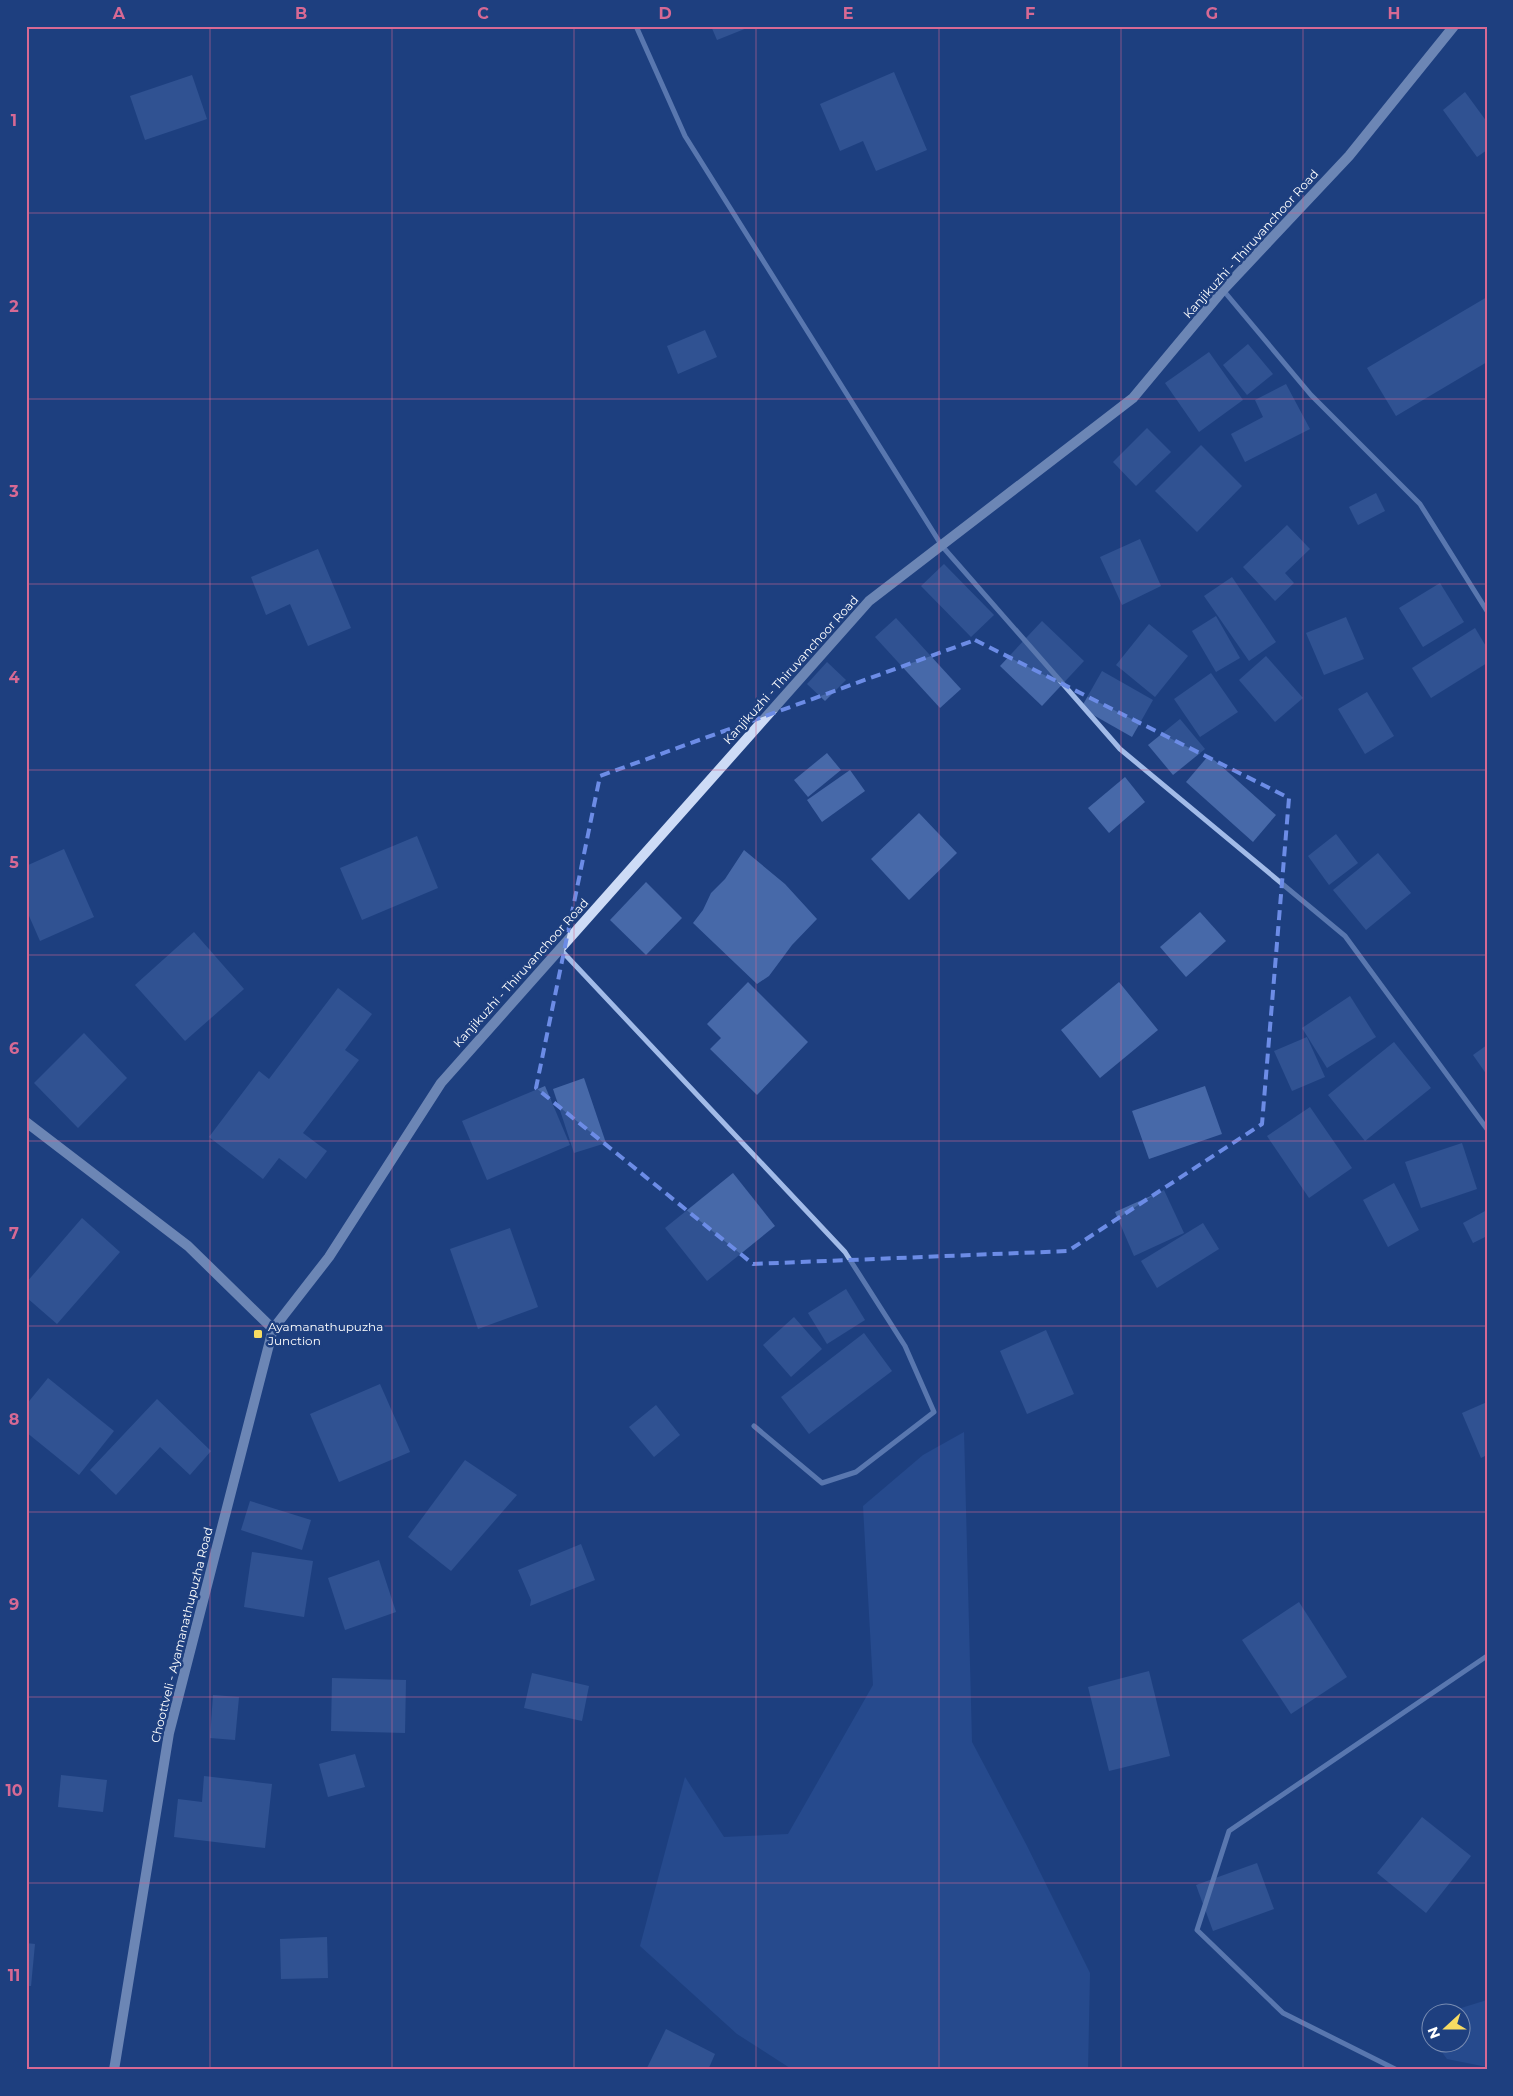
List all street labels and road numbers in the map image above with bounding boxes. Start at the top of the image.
street label: Kanjikuzhi - Thiruvanchoor Road [1180,166,1322,321]
street label: Kanjikuzhi - Thiruvanchoor Road [720,592,862,747]
street label: Kanjikuzhi - Thiruvanchoor Road [450,895,592,1050]
street label: Choottveli - Ayamanathupuzha Road [147,1525,216,1744]

